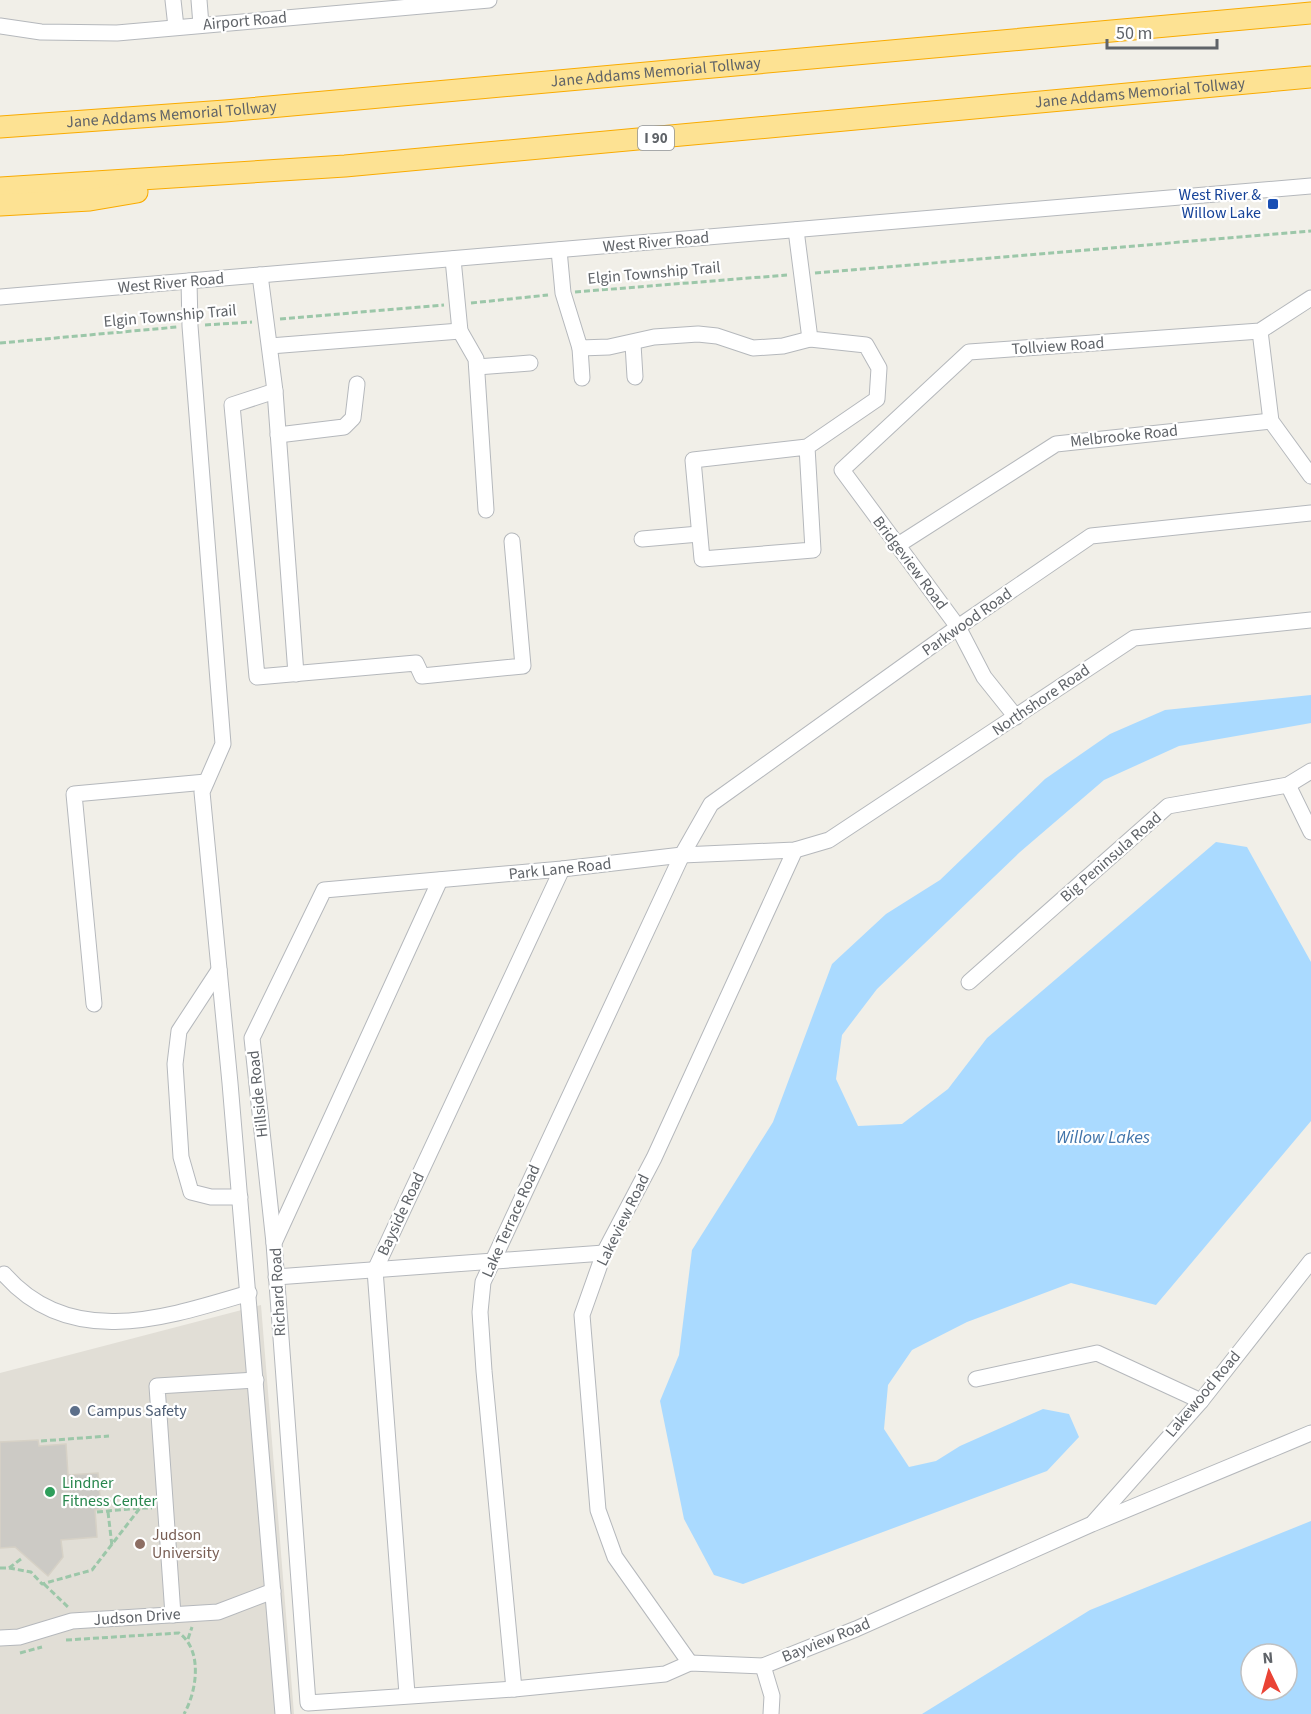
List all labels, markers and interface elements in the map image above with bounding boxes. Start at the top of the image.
street label: Airport Road [202,6,288,36]
scale bar [1107,12,1216,50]
text: 50 m [1116,21,1152,46]
street label: Jane Addams Memorial Tollway [550,52,762,93]
street label: Jane Addams Memorial Tollway [1034,72,1247,113]
street label: Jane Addams Memorial Tollway [65,95,278,133]
road number: I 90 [638,126,674,150]
place label: West River & Willow Lake [1179,184,1261,224]
marker: West River & Willow Lake [1266,197,1280,211]
street label: West River Road [602,226,710,258]
street label: Elgin Township Trail [587,256,721,290]
street label: West River Road [117,267,225,299]
street label: Elgin Township Trail [103,299,237,333]
street label: Tollview Road [1011,332,1105,360]
street label: Melbrooke Road [1069,419,1179,453]
street label: Bridgeview Road [867,512,953,614]
street label: Parkwood Road [918,583,1016,661]
street label: Northshore Road [988,659,1094,741]
street label: Big Peninsula Road [1056,807,1166,907]
street label: Park Lane Road [508,853,612,885]
street label: Hillside Road [242,1049,274,1139]
water label: Willow Lakes [1056,1125,1150,1150]
street label: Lake Terrace Road [476,1161,546,1281]
street label: Bayside Road [372,1169,430,1259]
street label: Lakeview Road [591,1170,655,1270]
street label: Richard Road [265,1247,291,1337]
street label: Lakewood Road [1160,1346,1246,1442]
place label: Campus Safety [87,1400,187,1422]
marker: Campus Safety [68,1404,82,1418]
place label: Lindner Fitness Center [62,1472,157,1512]
marker: Lindner Fitness Center [43,1485,57,1499]
place label: Judson University [152,1524,220,1564]
marker: Judson University [133,1537,147,1551]
street label: Judson Drive [93,1603,181,1631]
street label: Bayview Road [779,1612,873,1668]
north arrow [1239,1642,1299,1702]
text: N [1262,1647,1274,1669]

